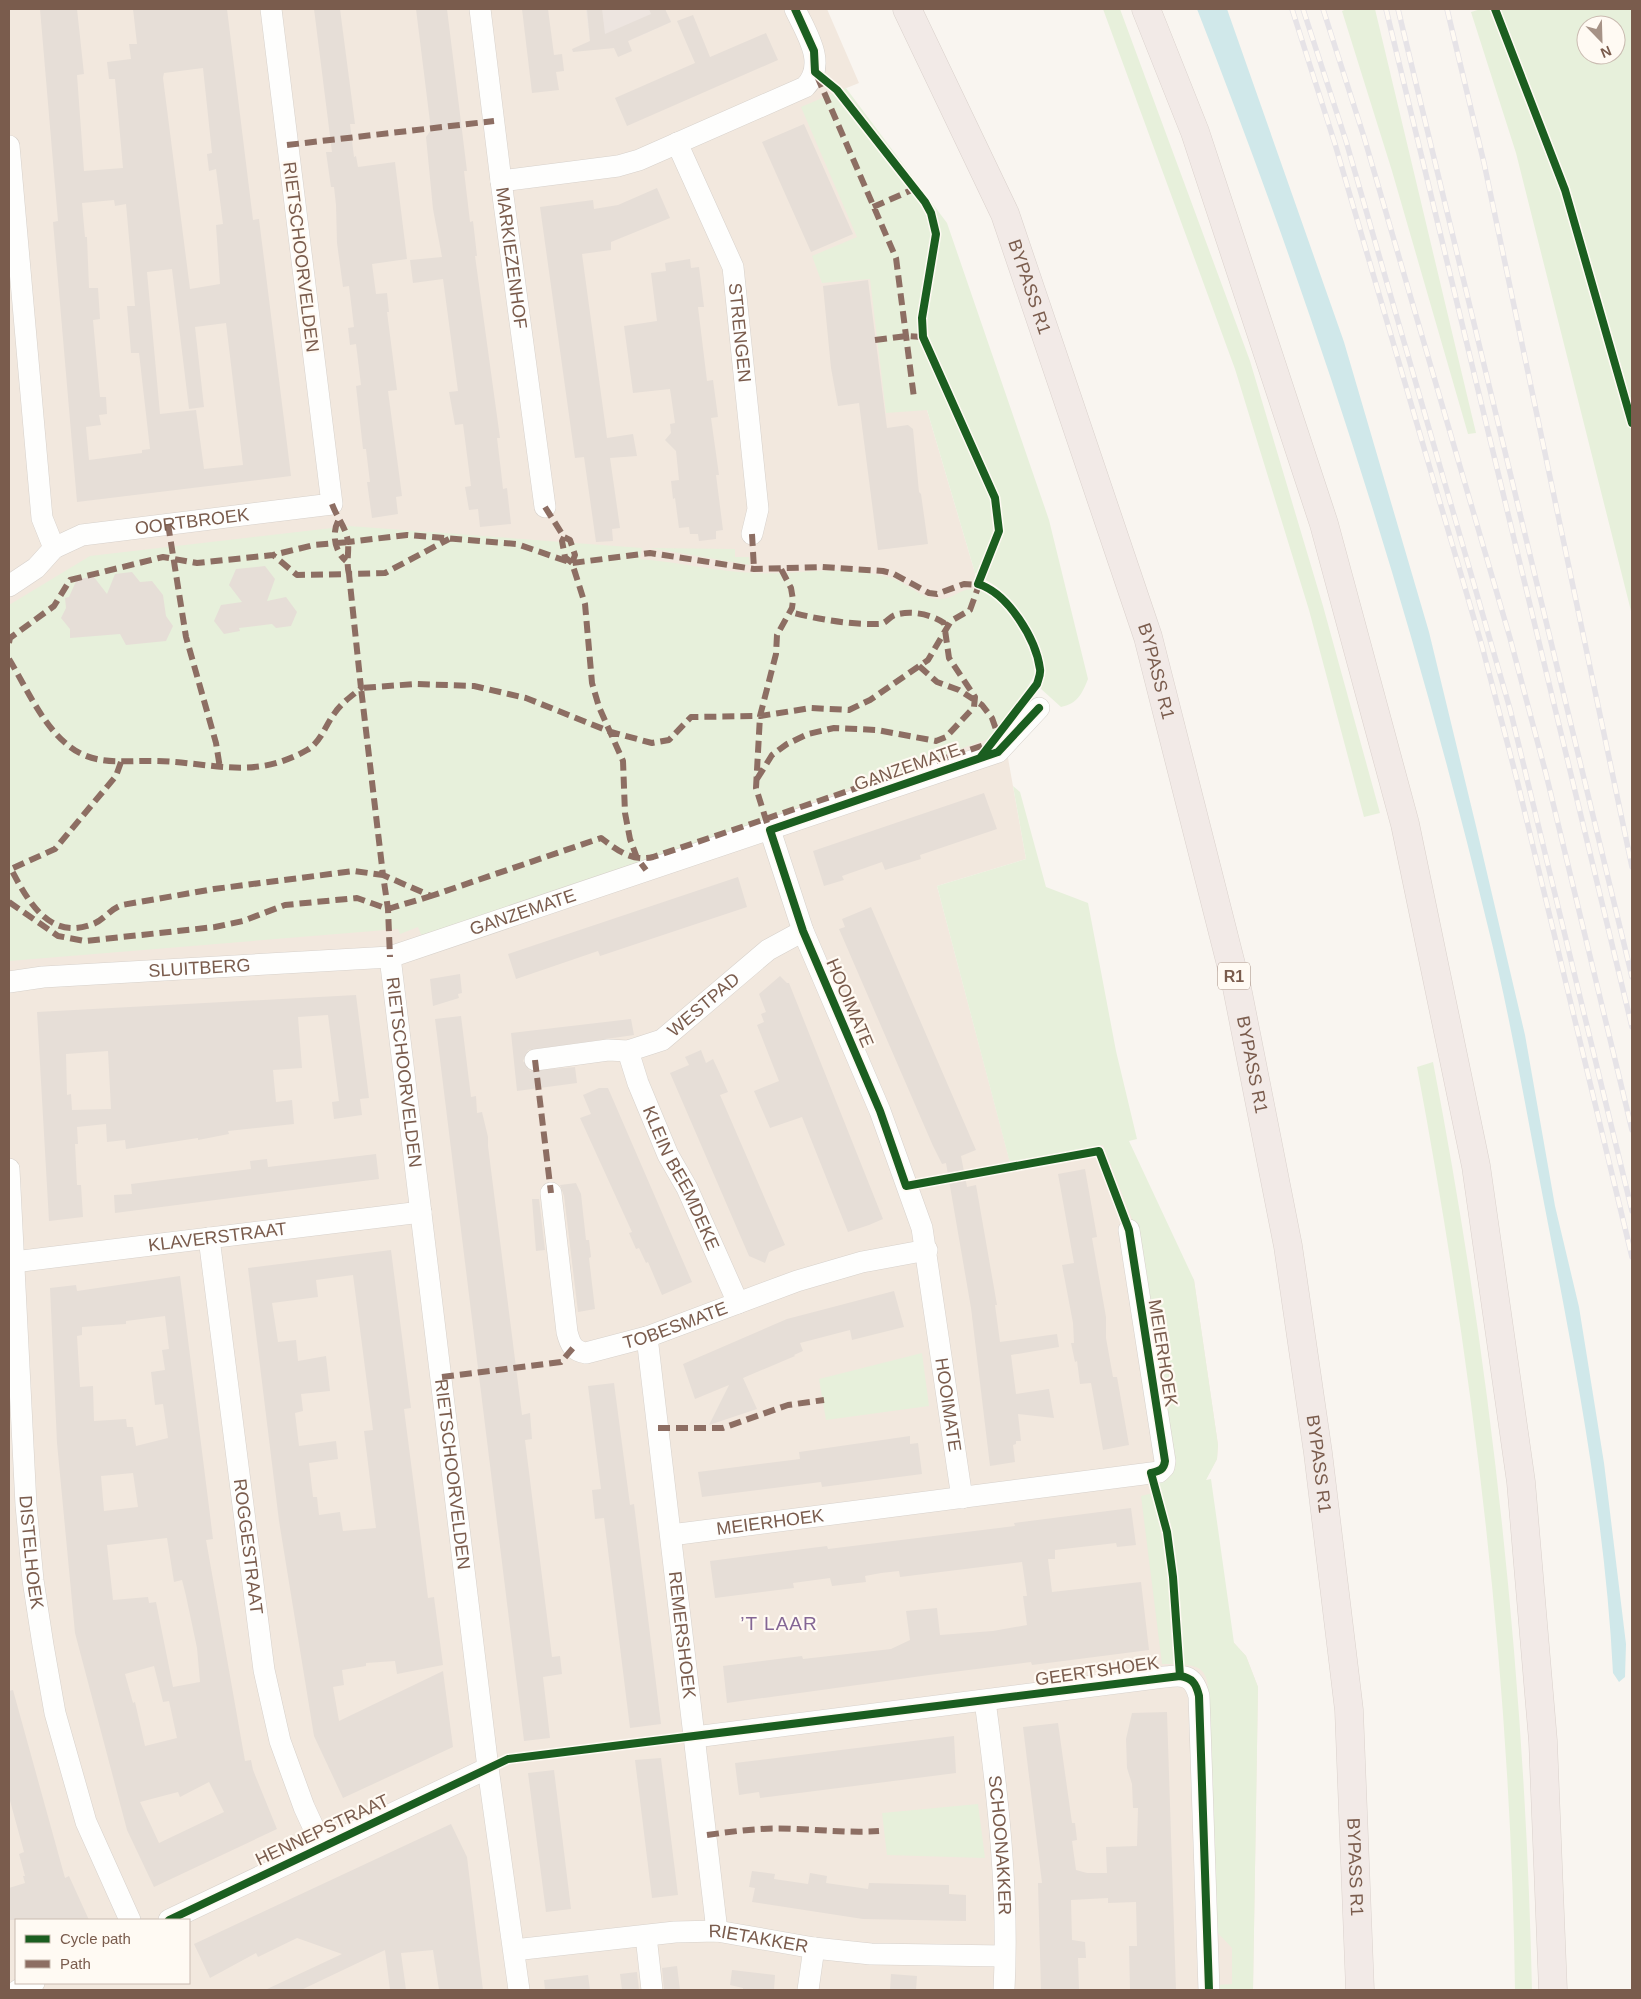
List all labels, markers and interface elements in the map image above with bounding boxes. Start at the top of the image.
north arrow [1576,15,1626,65]
text: N [1598,43,1614,61]
street label: RIETSCHOORVELDEN [279,161,323,353]
street label: MARKIEZENHOF [492,186,531,330]
street label: BYPASS R1 [1004,237,1055,337]
street label: STRENGEN [725,282,755,383]
street label: OORTBROEK [134,504,250,538]
street label: BYPASS R1 [1134,620,1178,722]
street label: GANZEMATE [851,740,963,794]
street label: GANZEMATE [467,885,578,939]
street label: SLUITBERG [148,955,251,981]
street label: HOOIMATE [822,956,878,1050]
road number: R1 [1218,962,1250,989]
street label: WESTPAD [664,969,743,1041]
street label: RIETSCHOORVELDEN [382,976,425,1169]
street label: BYPASS R1 [1233,1014,1272,1115]
street label: KLEIN BEEMDEKE [639,1103,723,1253]
street label: KLAVERSTRAAT [147,1219,288,1255]
street label: TOBESMATE [621,1298,730,1353]
street label: MEIERHOEK [1145,1298,1181,1408]
street label: HOOIMATE [931,1356,965,1453]
street label: RIETSCHOORVELDEN [431,1378,474,1571]
street label: BYPASS R1 [1303,1414,1335,1514]
street label: ROGGESTRAAT [230,1477,267,1616]
street label: DISTELHOEK [16,1495,47,1610]
street label: MEIERHOEK [715,1505,825,1539]
street label: REMERSHOEK [665,1570,700,1700]
district label: ’T LAAR [740,1613,818,1634]
street label: GEERTSHOEK [1034,1652,1160,1690]
street label: SCHOONAKKER [984,1774,1015,1915]
street label: HENNEPSTRAAT [252,1790,392,1870]
street label: BYPASS R1 [1343,1817,1367,1917]
legend [15,1919,190,1984]
street label: RIETAKKER [708,1921,810,1957]
text: Cycle path [60,1930,131,1947]
text: Path [60,1955,91,1972]

